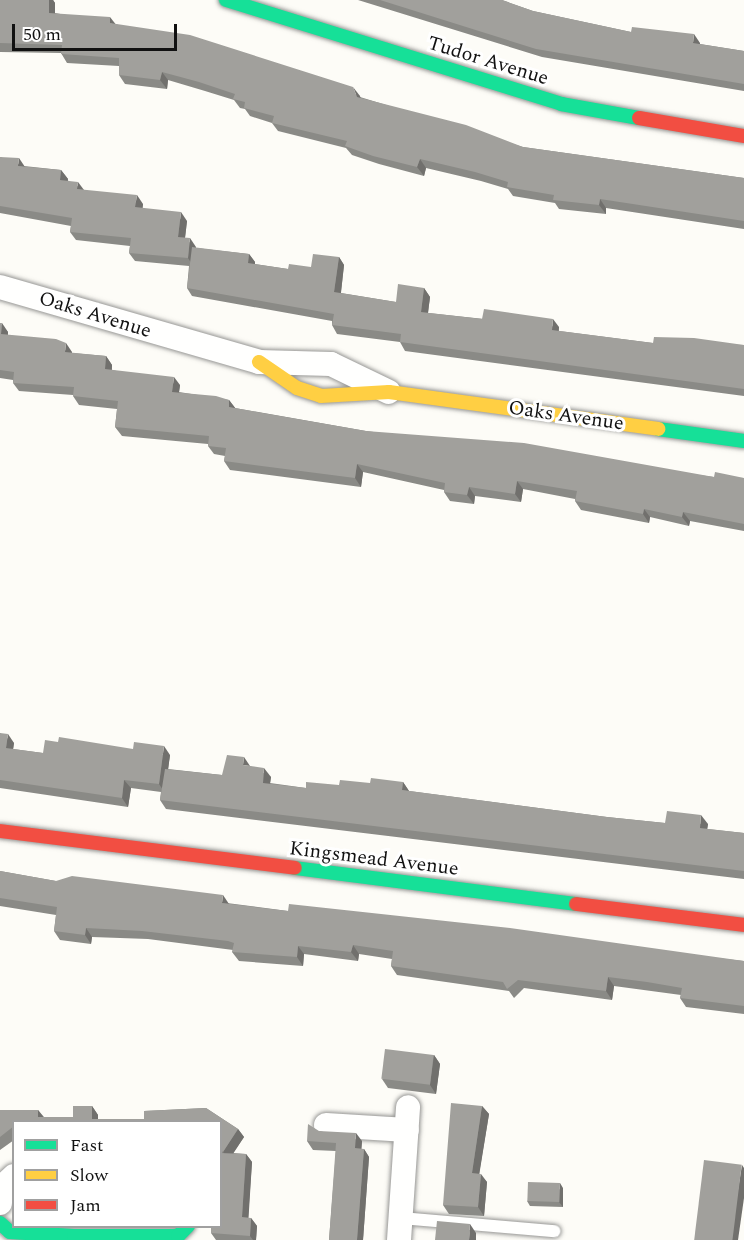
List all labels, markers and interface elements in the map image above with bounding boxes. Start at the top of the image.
scale bar [15,12,180,50]
text: 50 m [23,21,61,48]
street label: Tudor Avenue [425,31,551,91]
street label: Oaks Avenue [36,287,154,343]
street label: Oaks Avenue [507,396,625,436]
street label: Kingsmead Avenue [288,837,460,881]
legend [12,1120,222,1228]
text: Fast [70,1132,103,1159]
text: Slow [70,1162,108,1189]
text: Jam [70,1192,101,1219]

